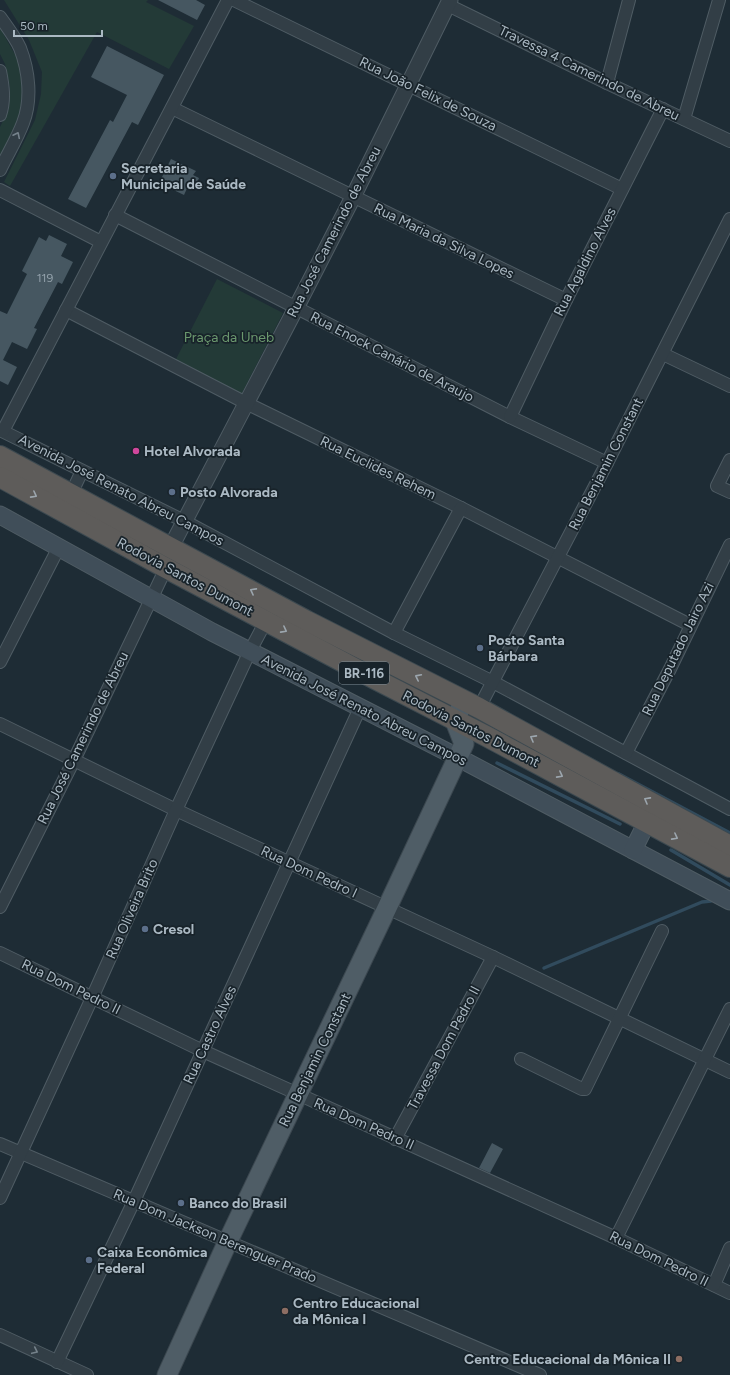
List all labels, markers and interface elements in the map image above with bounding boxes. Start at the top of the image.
scale bar [14,12,102,38]
text: 50 m [20,19,48,33]
street label: Travessa 4 Camerindo de Abreu [496,22,682,124]
street label: Rua João Felix de Souza [357,53,499,135]
one-way arrow [12,132,20,139]
street label: Rua José Camerindo de Abreu [283,144,385,320]
place label: Secretaria Municipal de Saúde [121,160,246,193]
marker: Secretaria Municipal de Saúde [108,171,118,181]
street label: Rua Maria da Silva Lopes [371,200,517,282]
street label: Rua Agaldino Alves [550,205,620,319]
house number: 119 [37,271,54,285]
street label: Rua Enock Canário de Araujo [307,308,477,406]
park label: Praça da Uneb [184,329,274,346]
street label: Rua Benjamin Constant [565,395,647,533]
street label: Avenida José Renato Abreu Campos [15,431,227,549]
street label: Rua Euclides Rehem [317,433,439,503]
place label: Hotel Alvorada [144,443,240,460]
marker: Hotel Alvorada [131,446,141,456]
place label: Posto Alvorada [180,484,278,501]
marker: Posto Alvorada [167,487,177,497]
one-way arrow [30,490,38,498]
street label: Rodovia Santos Dumont [114,534,256,620]
street label: Rua Deputado Jairo Azi [638,580,718,718]
one-way arrow [250,589,257,596]
one-way arrow [280,626,287,633]
place label: Posto Santa Bárbara [488,632,565,665]
marker: Posto Santa Bárbara [475,643,485,653]
street label: Rua José Camerindo de Abreu [34,649,132,827]
street label: Avenida José Renato Abreu Campos [258,651,470,769]
road number: BR-116 [339,662,389,684]
one-way arrow [415,674,422,682]
street label: Rodovia Santos Dumont [400,687,542,771]
one-way arrow [530,735,537,742]
one-way arrow [556,771,563,778]
one-way arrow [644,798,651,805]
one-way arrow [671,832,678,840]
street label: Rua Dom Pedro I [258,842,360,902]
street label: Rua Oliveira Brito [102,856,162,962]
place label: Cresol [153,921,194,938]
marker: Cresol [140,924,150,934]
street label: Rua Dom Pedro II [19,956,123,1018]
street label: Rua Castro Alves [180,983,240,1087]
street label: Travessa Dom Pedro II [404,983,484,1113]
street label: Rua Benjamin Constant [275,990,355,1130]
street label: Rua Dom Pedro II [311,1094,417,1154]
street label: Rua Dom Jackson Berenguer Prado [111,1185,319,1287]
place label: Banco do Brasil [189,1195,287,1212]
marker: Banco do Brasil [176,1198,186,1208]
street label: Rua Dom Pedro II [607,1228,711,1290]
place label: Caixa Econômica Federal [97,1244,207,1277]
marker: Caixa Econômica Federal [84,1255,94,1265]
place label: Centro Educacional da Mônica I [293,1295,419,1328]
marker: Centro Educacional da Mônica I [280,1306,290,1316]
one-way arrow [31,1346,39,1354]
place label: Centro Educacional da Mônica II [464,1351,671,1368]
marker: Centro Educacional da Mônica II [674,1354,684,1364]

